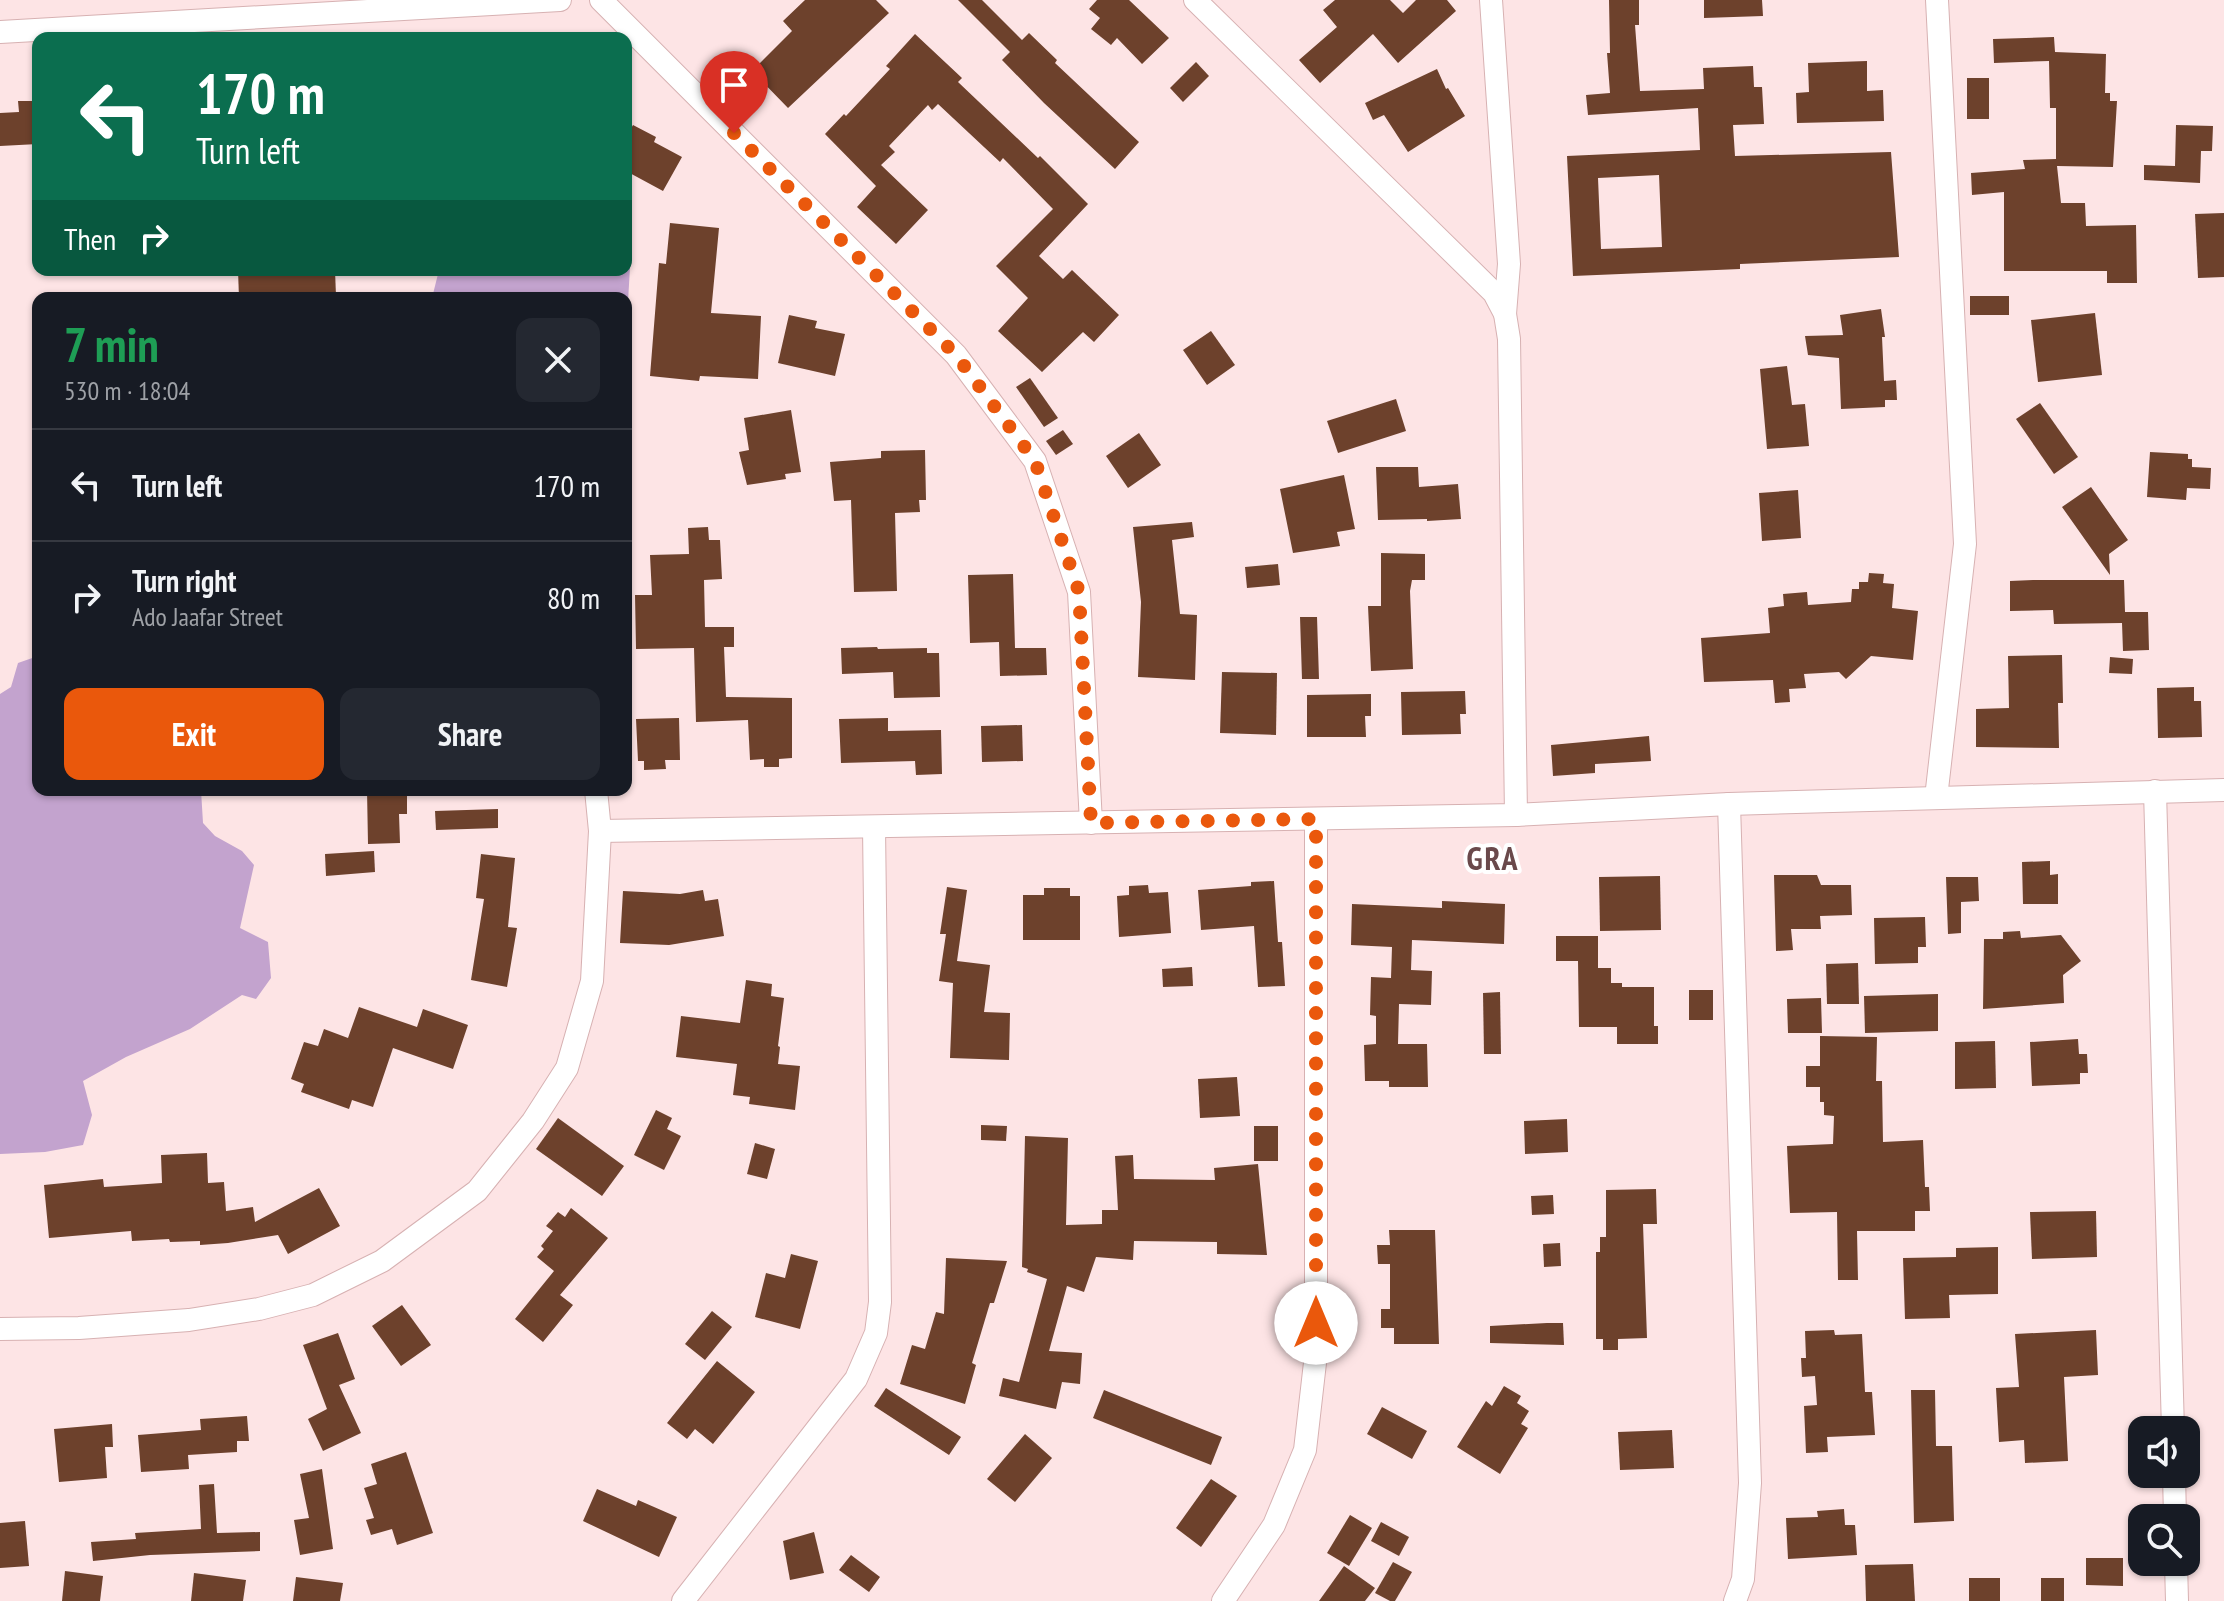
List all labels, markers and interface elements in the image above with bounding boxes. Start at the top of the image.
pin [700,51,768,133]
text: 170 m [196,57,325,129]
icon: arrive [712,63,756,107]
icon: left [64,64,168,168]
text: Turn left [196,127,300,174]
icon: right [132,216,176,260]
text: Then [64,219,116,258]
text: 7 min [64,313,159,375]
button: close [516,318,600,402]
text: 530 m · 18:04 [64,374,190,407]
icon: left [64,463,108,507]
text: Turn left [132,466,222,505]
text: 170 m [534,466,600,505]
text: Turn right [132,561,236,600]
icon: right [64,575,108,619]
text: 80 m [547,578,600,617]
text: Ado Jaafar Street [132,600,283,633]
button: Exit [64,688,324,780]
button: Share [340,688,600,780]
district label: GRA [1466,837,1520,879]
position arrow [1274,1281,1358,1365]
map controls [2128,1416,2200,1576]
button: sound [2128,1416,2200,1488]
button: search [2128,1504,2200,1576]

